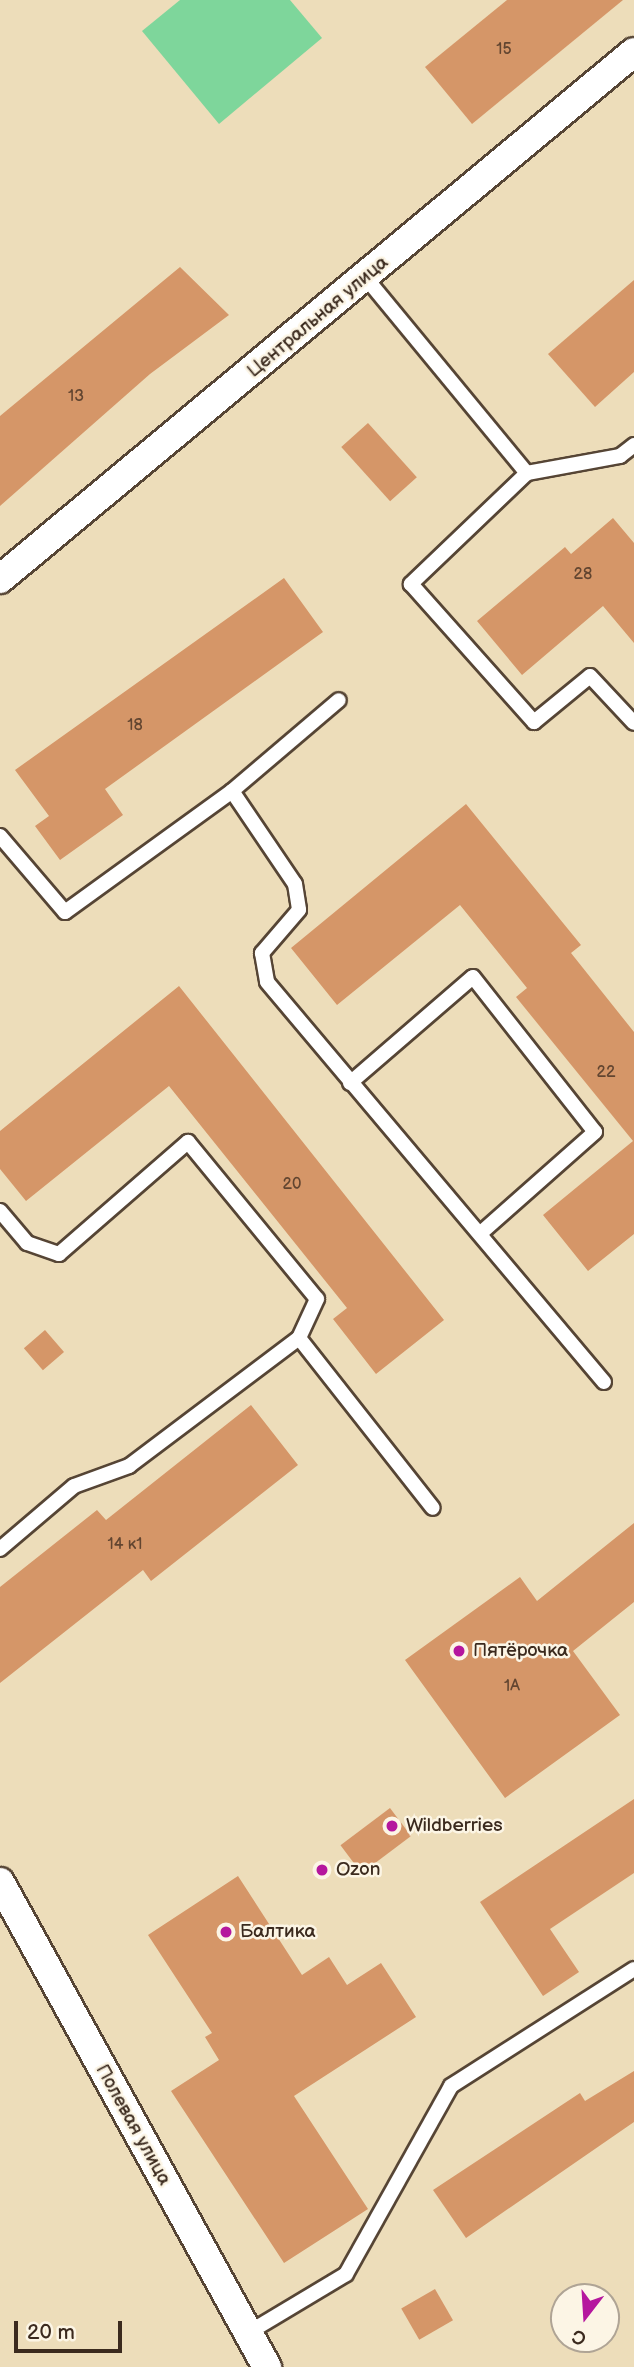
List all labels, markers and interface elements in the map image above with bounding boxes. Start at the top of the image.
house number: 15 [496,40,512,60]
street label: Центральная улица [243,251,393,383]
house number: 13 [68,387,84,407]
house number: 28 [574,565,592,585]
house number: 18 [127,716,143,736]
house number: 22 [597,1063,615,1083]
house number: 20 [283,1175,301,1195]
house number: 14 к1 [108,1535,142,1555]
place label: Пятёрочка [473,1640,568,1662]
marker: Пятёрочка [451,1643,467,1659]
house number: 1А [504,1677,520,1697]
place label: Wildberries [406,1815,503,1837]
marker: Wildberries [384,1818,400,1834]
place label: Ozon [336,1859,381,1881]
marker: Ozon [314,1862,330,1878]
place label: Балтика [240,1921,316,1943]
marker: Балтика [218,1924,234,1940]
street label: Полевая улица [90,2061,176,2189]
north arrow [550,2283,620,2353]
scale bar [18,2308,126,2352]
text: 20 m [27,2320,75,2345]
text: С [570,2324,589,2350]

